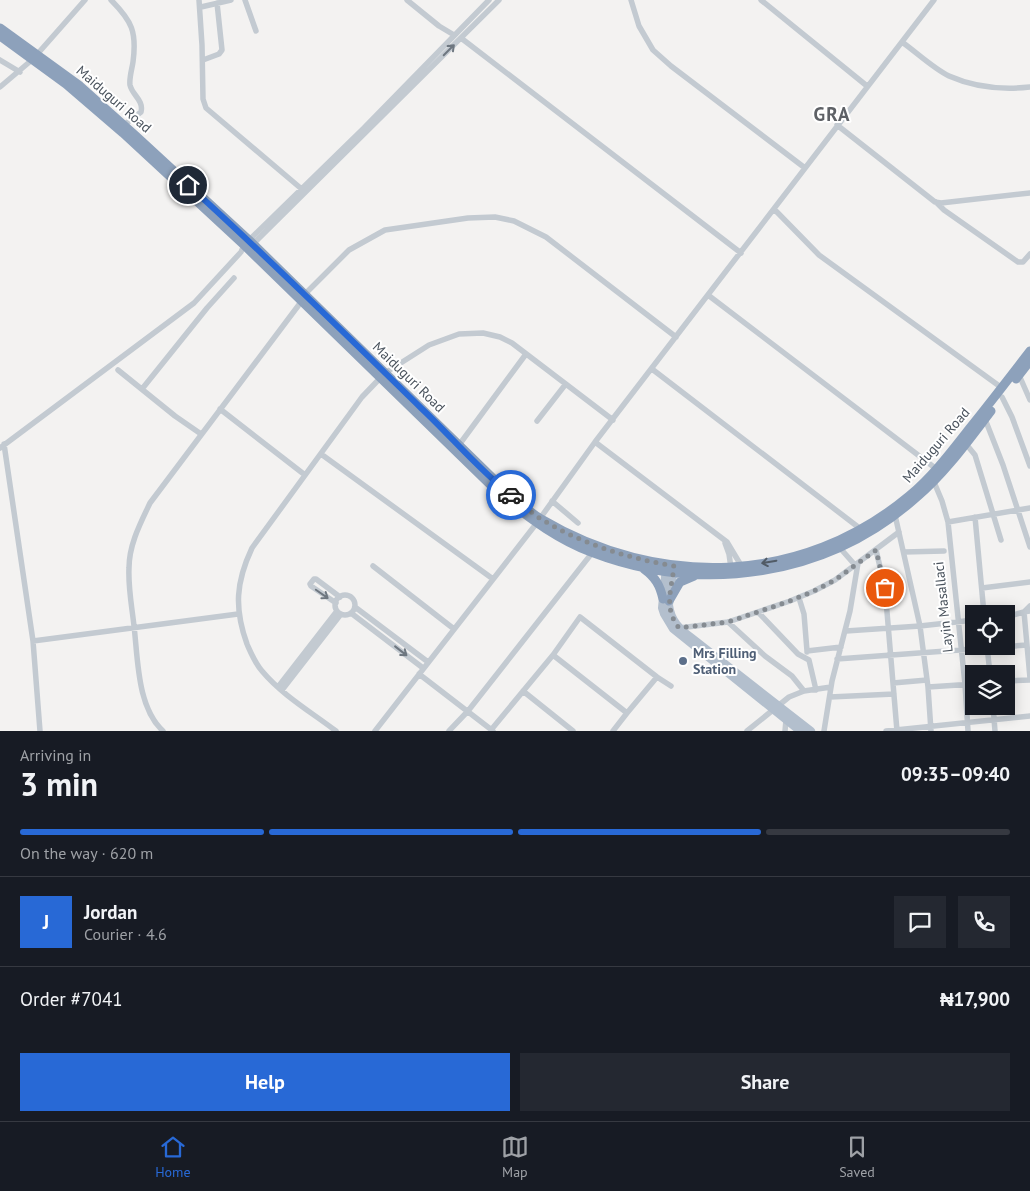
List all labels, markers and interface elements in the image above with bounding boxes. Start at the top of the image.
one-way arrow [443,44,455,56]
street label: Maiduguri Road [73,61,155,137]
district label: GRA [814,102,850,126]
pin [167,164,209,206]
icon: home [174,171,202,199]
street label: Maiduguri Road [369,338,449,416]
street label: Maiduguri Road [898,404,974,486]
courier [486,470,536,520]
icon: car [497,481,525,509]
one-way arrow [761,557,777,567]
street label: Layin Masallaci [929,560,957,654]
pin [864,567,906,609]
icon: bag [871,574,899,602]
one-way arrow [315,589,329,599]
map controls [965,605,1015,715]
button: locate [965,605,1015,655]
place label: Mrs Filling Station [693,644,757,678]
one-way arrow [394,646,407,657]
marker: Mrs Filling Station [677,655,689,667]
button: layers [965,665,1015,715]
text: Arriving in [20,745,91,765]
text: 09:35–09:40 [901,762,1010,786]
text: 3 min [20,763,98,805]
text: On the way · 620 m [20,843,153,863]
button: chat [894,896,946,948]
button: phone [958,896,1010,948]
text: Jordan [84,900,137,924]
text: J [43,910,49,934]
text: Courier · 4.6 [84,924,167,944]
text: Order #7041 [20,987,123,1011]
text: ₦17,900 [940,987,1010,1011]
button: Help [20,1053,510,1111]
button: Share [520,1053,1010,1111]
tab: Home [155,1133,191,1181]
tab: Map [501,1133,529,1181]
tab: Saved [839,1133,875,1181]

